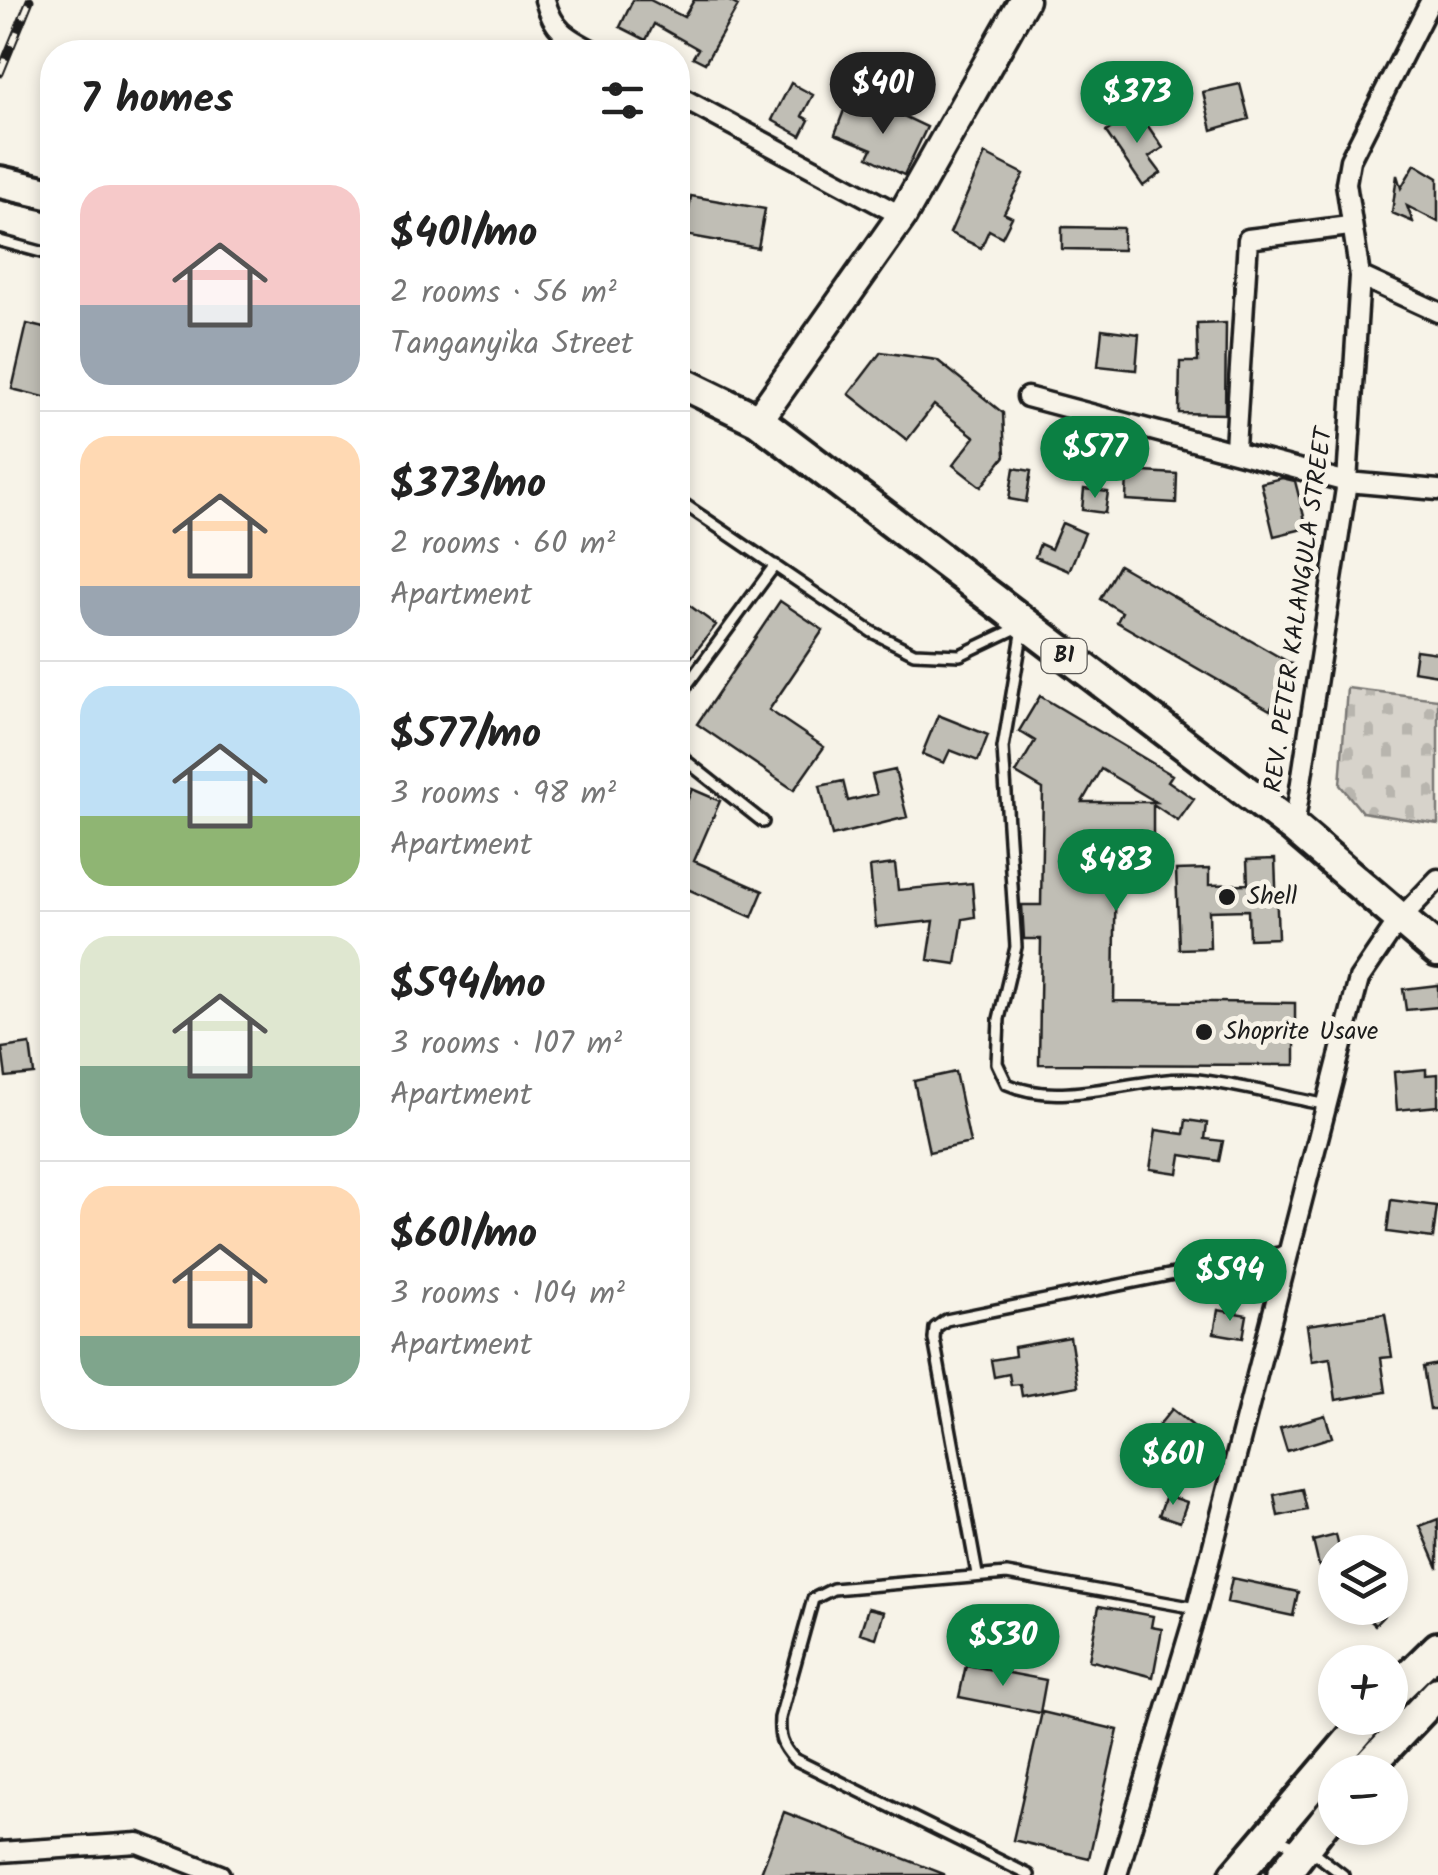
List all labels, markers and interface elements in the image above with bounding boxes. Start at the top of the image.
pin: $401 [824,52,942,137]
text: $401 [852,59,914,110]
pin: $373 [1078,61,1196,146]
text: 7 homes [80,67,233,134]
text: $373 [1102,68,1172,119]
icon: filters [595,73,650,128]
text: $401/mo [390,201,537,268]
icon: home [160,225,280,345]
text: 2 rooms · 56 m² [390,268,617,319]
text: Tanganyika Street [390,319,633,370]
pin: $577 [1036,416,1154,501]
street label: REV. PETER KALANGULA STREET [1254,422,1345,795]
text: $577 [1062,423,1128,474]
text: $373/mo [390,452,546,519]
icon: home [160,476,280,596]
text: 2 rooms · 60 m² [390,519,615,570]
text: Apartment [390,570,532,621]
road number: B1 [1042,639,1086,673]
text: $577/mo [390,702,541,769]
icon: home [160,726,280,846]
text: 3 rooms · 98 m² [390,769,616,820]
text: Apartment [390,820,532,871]
pin: $483 [1057,829,1175,914]
text: $483 [1080,836,1152,887]
place label: Shell [1247,877,1297,917]
marker: Shell [1216,886,1238,908]
text: $594/mo [390,952,546,1019]
icon: home [160,976,280,1096]
place label: Shoprite Usave [1224,1012,1378,1052]
text: 3 rooms · 107 m² [390,1019,622,1070]
marker: Shoprite Usave [1193,1021,1215,1043]
text: Apartment [390,1070,532,1121]
text: $601/mo [390,1202,537,1269]
icon: home [160,1226,280,1346]
pin: $594 [1171,1239,1289,1324]
text: $594 [1196,1246,1264,1297]
text: 3 rooms · 104 m² [390,1269,625,1320]
text: Apartment [390,1320,532,1371]
pin: $601 [1114,1423,1232,1508]
text: $601 [1142,1430,1204,1481]
map controls [1318,1535,1408,1845]
button: layers [1318,1535,1408,1625]
pin: $530 [944,1604,1062,1689]
text: $530 [968,1611,1038,1662]
button: + [1318,1645,1408,1735]
button: − [1318,1755,1408,1845]

